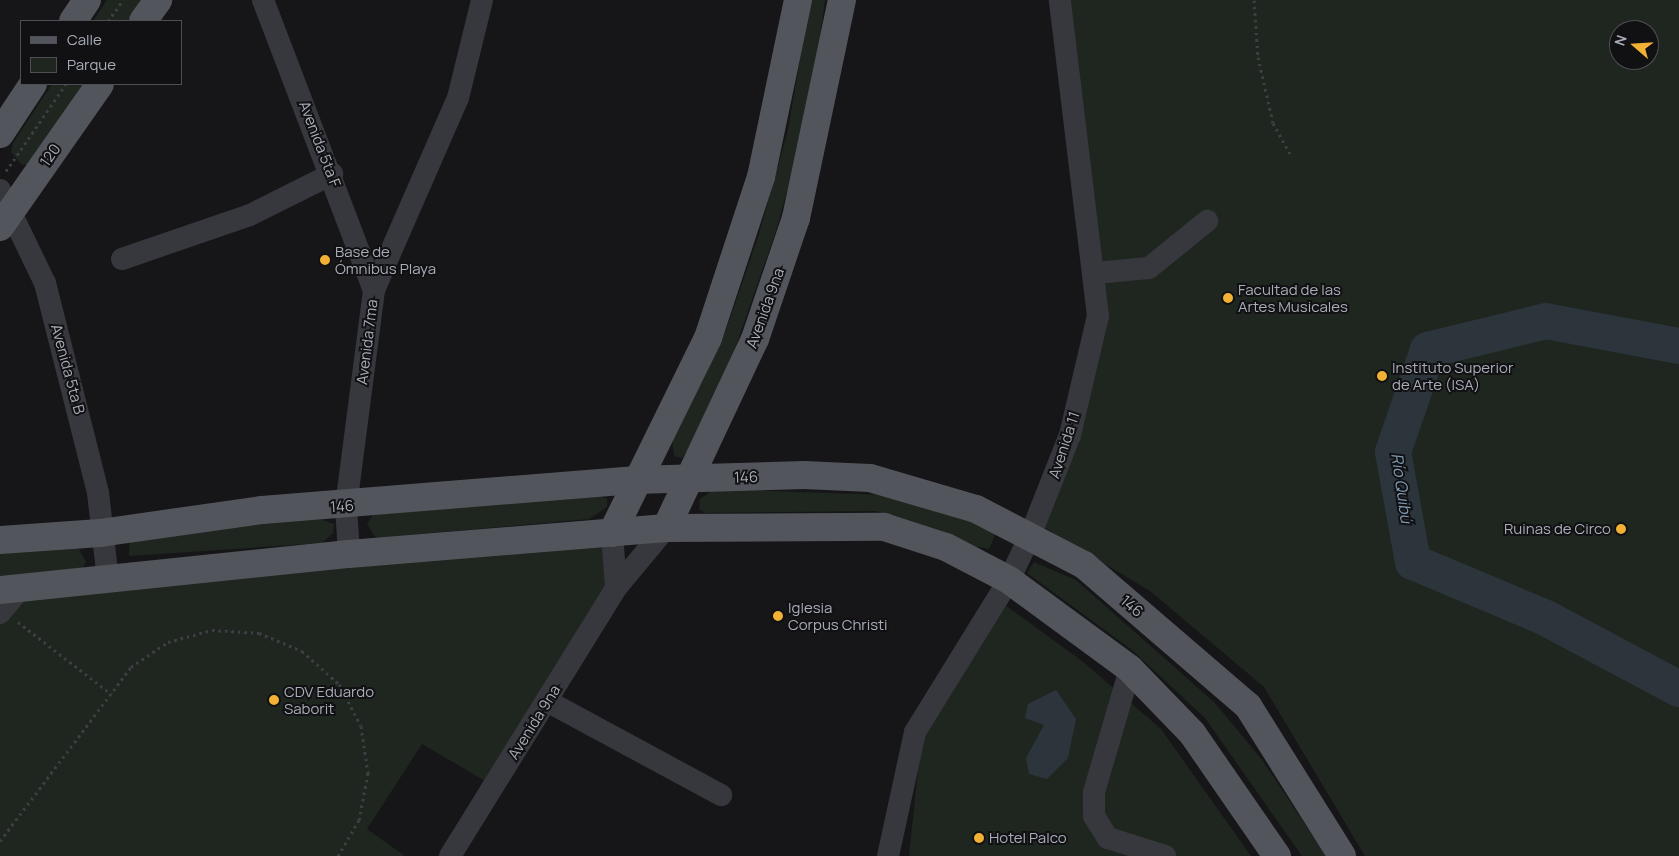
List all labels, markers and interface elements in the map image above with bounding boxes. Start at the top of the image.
legend [20,20,182,85]
north arrow [1609,20,1659,70]
text: Calle [67,29,102,50]
text: N [1610,32,1631,48]
text: Parque [67,54,116,75]
street label: Avenida 5ta F [295,98,345,190]
street label: 120 [36,140,64,170]
place label: Base de Ómnibus Playa [335,242,436,277]
marker: Base de Ómnibus Playa [319,254,331,266]
street label: Avenida 9na [742,265,788,351]
place label: Facultad de las Artes Musicales [1238,280,1348,315]
marker: Facultad de las Artes Musicales [1222,292,1234,304]
street label: Avenida 7ma [353,298,381,386]
street label: Avenida 5ta B [47,322,89,416]
place label: Instituto Superior de Arte (ISA) [1392,358,1513,393]
marker: Instituto Superior de Arte (ISA) [1376,370,1388,382]
street label: Avenida 11 [1045,409,1083,481]
water label: Río Quibú [1388,452,1416,524]
street label: 146 [734,468,758,486]
street label: 146 [329,496,355,516]
place label: Ruinas de Circo [1504,520,1611,538]
marker: Ruinas de Circo [1615,523,1627,535]
street label: 146 [1117,591,1147,621]
place label: Iglesia Corpus Christi [788,598,888,633]
marker: Iglesia Corpus Christi [772,610,784,622]
place label: CDV Eduardo Saborit [284,682,374,717]
street label: Avenida 9na [504,682,564,762]
marker: CDV Eduardo Saborit [268,694,280,706]
place label: Hotel Palco [989,829,1067,847]
marker: Hotel Palco [973,832,985,844]

